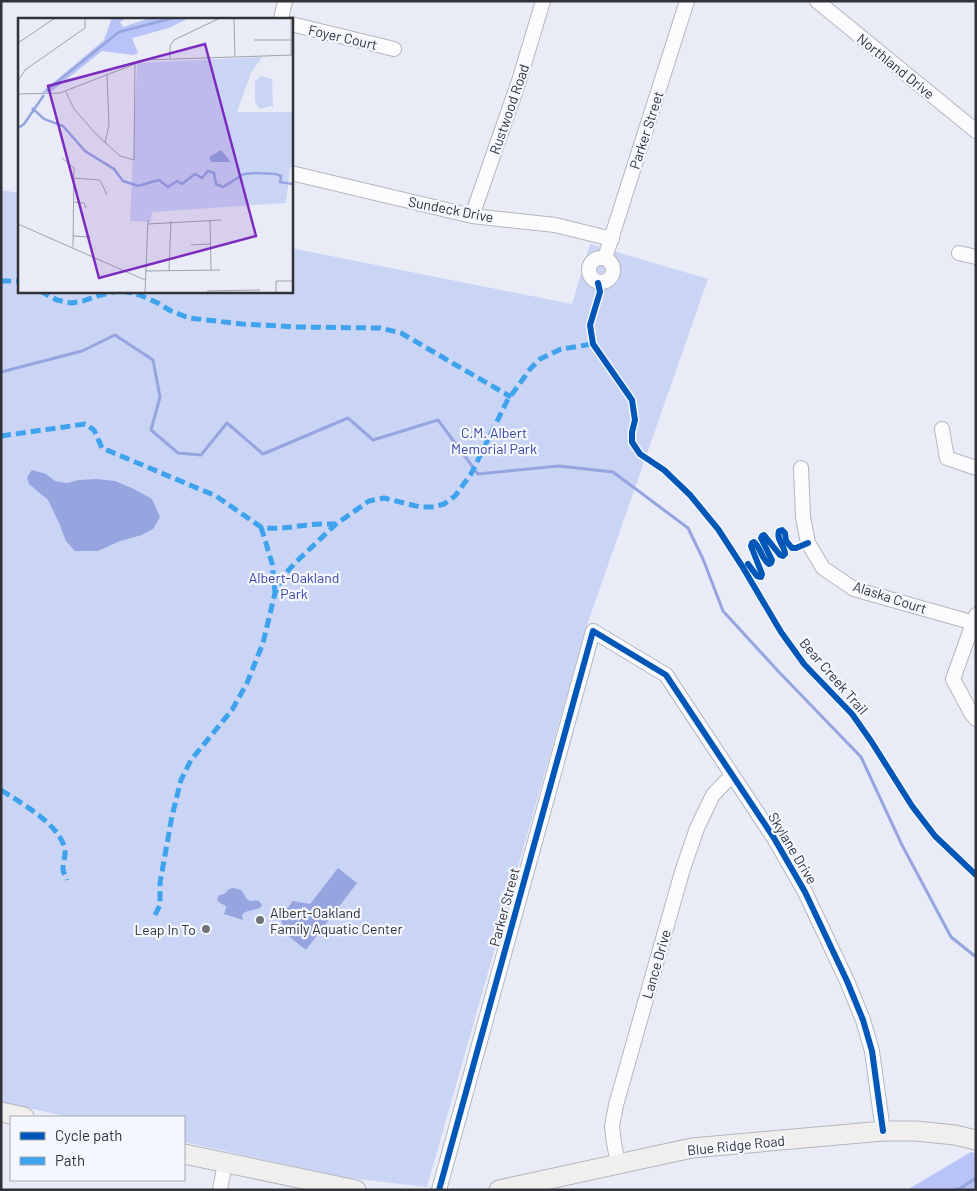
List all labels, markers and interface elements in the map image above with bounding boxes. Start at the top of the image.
inset map [18,18,292,292]
street label: Foyer Court [307,21,379,53]
street label: Northland Drive [854,30,938,102]
street label: Rustwood Road [486,62,532,156]
street label: Parker Street [625,89,667,171]
street label: Sundeck Drive [407,192,495,226]
park label: C.M. Albert Memorial Park [451,424,537,457]
park label: Albert-Oakland Park [249,569,339,602]
street label: Alaska Court [851,577,929,617]
street label: Bear Creek Trail [796,634,872,718]
street label: Skylane Drive [765,809,821,887]
street label: Parker Street [485,866,523,948]
place label: Albert-Oakland Family Aquatic Center [270,904,403,937]
marker: Albert-Oakland Family Aquatic Center [254,914,266,926]
place label: Leap In To [134,921,196,938]
marker: Leap In To [200,923,212,935]
street label: Lance Drive [638,927,674,1001]
legend [10,1116,185,1181]
text: Cycle path [55,1126,122,1144]
street label: Blue Ridge Road [686,1131,786,1159]
text: Path [55,1151,85,1169]

